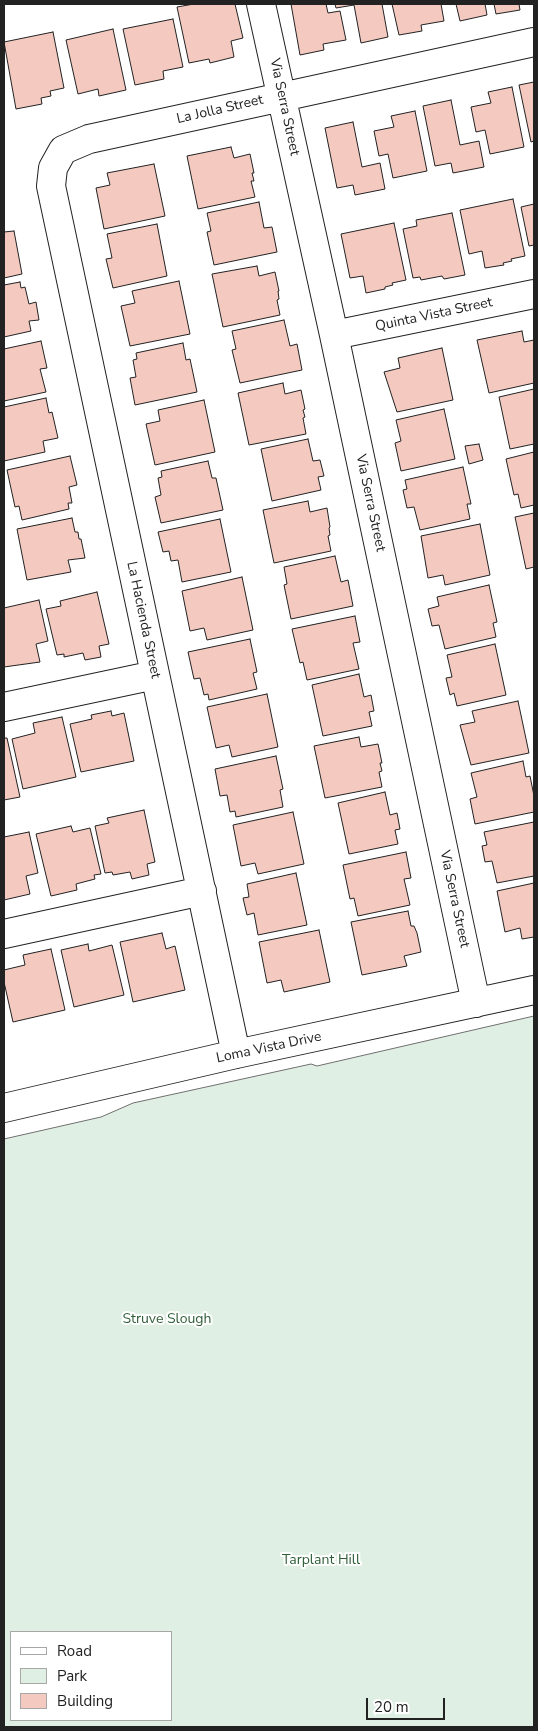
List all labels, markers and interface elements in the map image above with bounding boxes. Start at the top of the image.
street label: Via Serra Street [265,57,303,157]
street label: La Jolla Street [175,92,265,128]
street label: Quinta Vista Street [374,294,494,336]
street label: Via Serra Street [351,453,389,553]
street label: La Hacienda Street [122,560,164,680]
street label: Via Serra Street [435,849,473,949]
street label: Loma Vista Drive [215,1029,323,1067]
park label: Struve Slough [123,1312,211,1328]
park label: Tarplant Hill [282,1553,360,1569]
legend [10,1631,172,1721]
text: Road [57,1641,92,1661]
text: Park [57,1666,87,1686]
scale bar [368,1688,447,1720]
text: Building [57,1691,113,1711]
text: 20 m [374,1697,409,1717]

